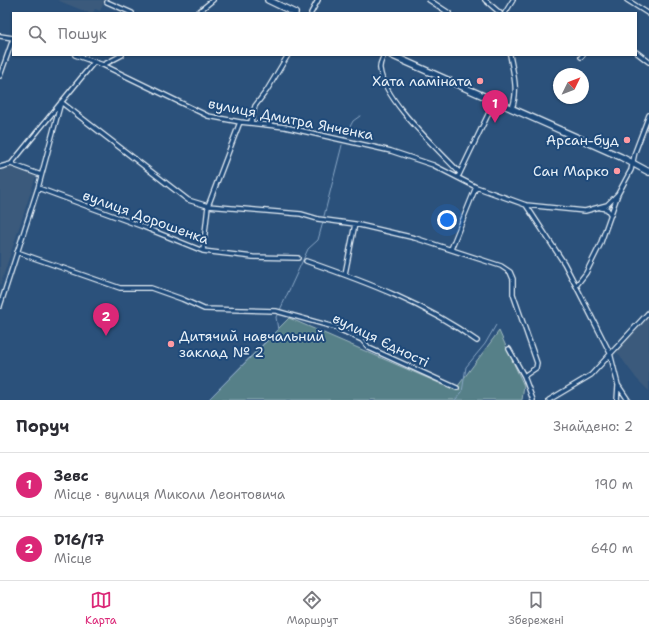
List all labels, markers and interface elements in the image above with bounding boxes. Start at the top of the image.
search box [12,12,637,56]
icon: search [26,23,48,45]
text: Пошук [58,24,107,44]
north arrow [553,68,589,104]
place label: Хата ламіната [372,72,472,90]
marker: Хата ламіната [475,76,485,86]
pin: 1 [482,90,508,123]
street label: вулиця Дмитра Янченка [207,94,376,144]
place label: Арсан-буд [546,131,619,149]
marker: Арсан-буд [622,135,632,145]
place label: Сан Марко [533,162,609,180]
marker: Сан Марко [612,166,622,176]
street label: вулиця Дорошенка [80,186,212,248]
your location [437,210,457,230]
pin: 2 [93,303,119,336]
street label: вулиця Єдності [330,309,432,371]
place label: Дитячий навчальний заклад № 2 [179,327,325,361]
marker: Дитячий навчальний заклад № 2 [166,339,176,349]
text: Поруч [16,415,69,437]
text: Знайдено: 2 [553,418,633,435]
text: Зевс [54,466,89,486]
text: 1 [26,476,32,493]
text: 190 m [594,476,633,493]
text: Місце · вулиця Миколи Леонтовича [54,486,285,503]
text: D16/17 [54,530,104,550]
text: 2 [24,540,34,557]
text: 640 m [591,540,633,557]
text: Місце [54,550,92,567]
tab: Карта [85,589,117,628]
tab: Маршрут [287,589,338,628]
tab: Збережені [508,589,564,628]

